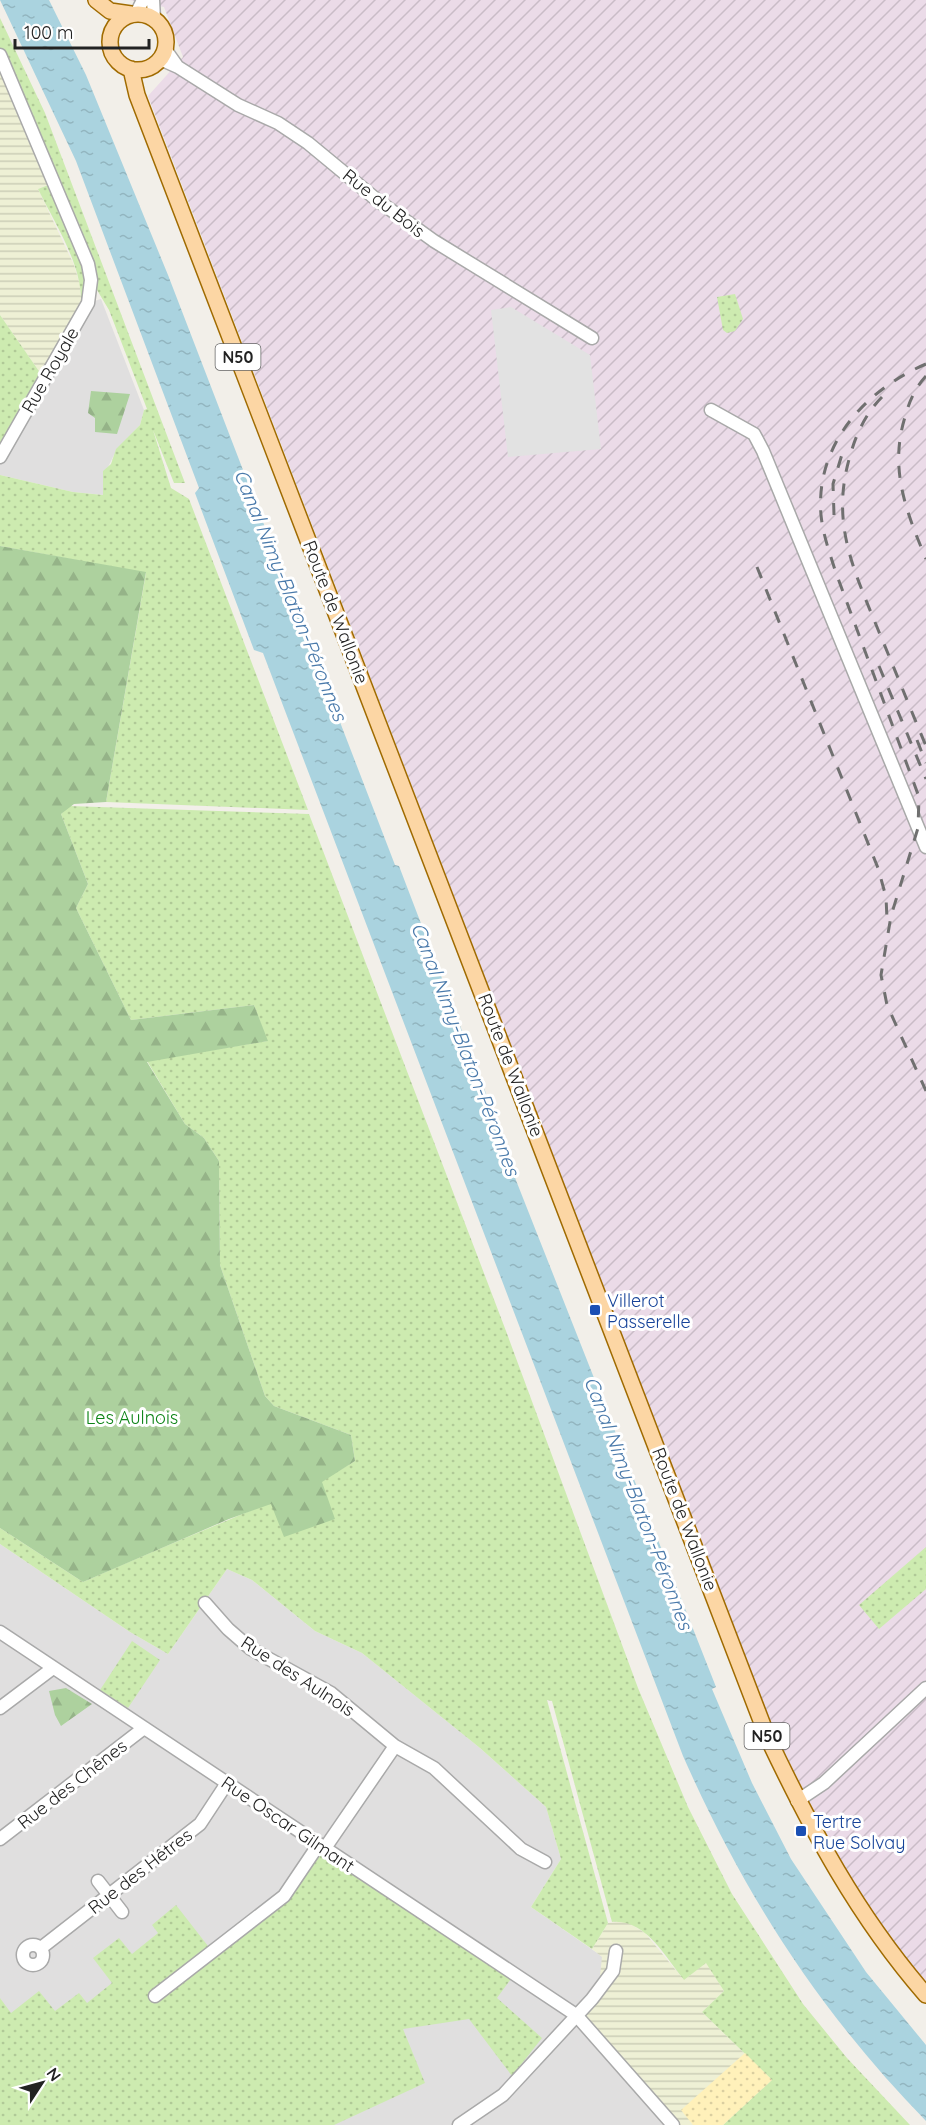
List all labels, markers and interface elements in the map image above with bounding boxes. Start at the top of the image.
scale bar [15,12,148,50]
text: 100 m [24,21,73,44]
street label: Rue du Bois [338,164,430,242]
street label: Rue Royale [16,323,84,417]
road number: N50 [216,344,260,370]
water label: Canal Nimy-Blaton-Péronnes [229,466,354,726]
street label: Route de Wallonie [298,537,374,687]
water label: Canal Nimy-Blaton-Péronnes [406,919,526,1181]
street label: Route de Wallonie [473,990,549,1140]
place label: Villerot Passerelle [607,1289,691,1333]
marker: Villerot Passerelle [588,1303,602,1317]
water label: Canal Nimy-Blaton-Péronnes [579,1373,699,1635]
park label: Les Aulnois [86,1406,178,1429]
street label: Route de Wallonie [647,1444,723,1594]
street label: Rue des Aulnois [237,1631,359,1721]
road number: N50 [744,1723,789,1749]
street label: Rue des Chênes [13,1734,131,1834]
street label: Rue Oscar Gilmant [217,1771,359,1877]
place label: Tertre Rue Solvay [813,1810,906,1854]
street label: Rue des Hêtres [83,1823,197,1919]
marker: Tertre Rue Solvay [794,1824,808,1838]
north arrow [12,2053,72,2113]
text: N [43,2064,66,2085]

